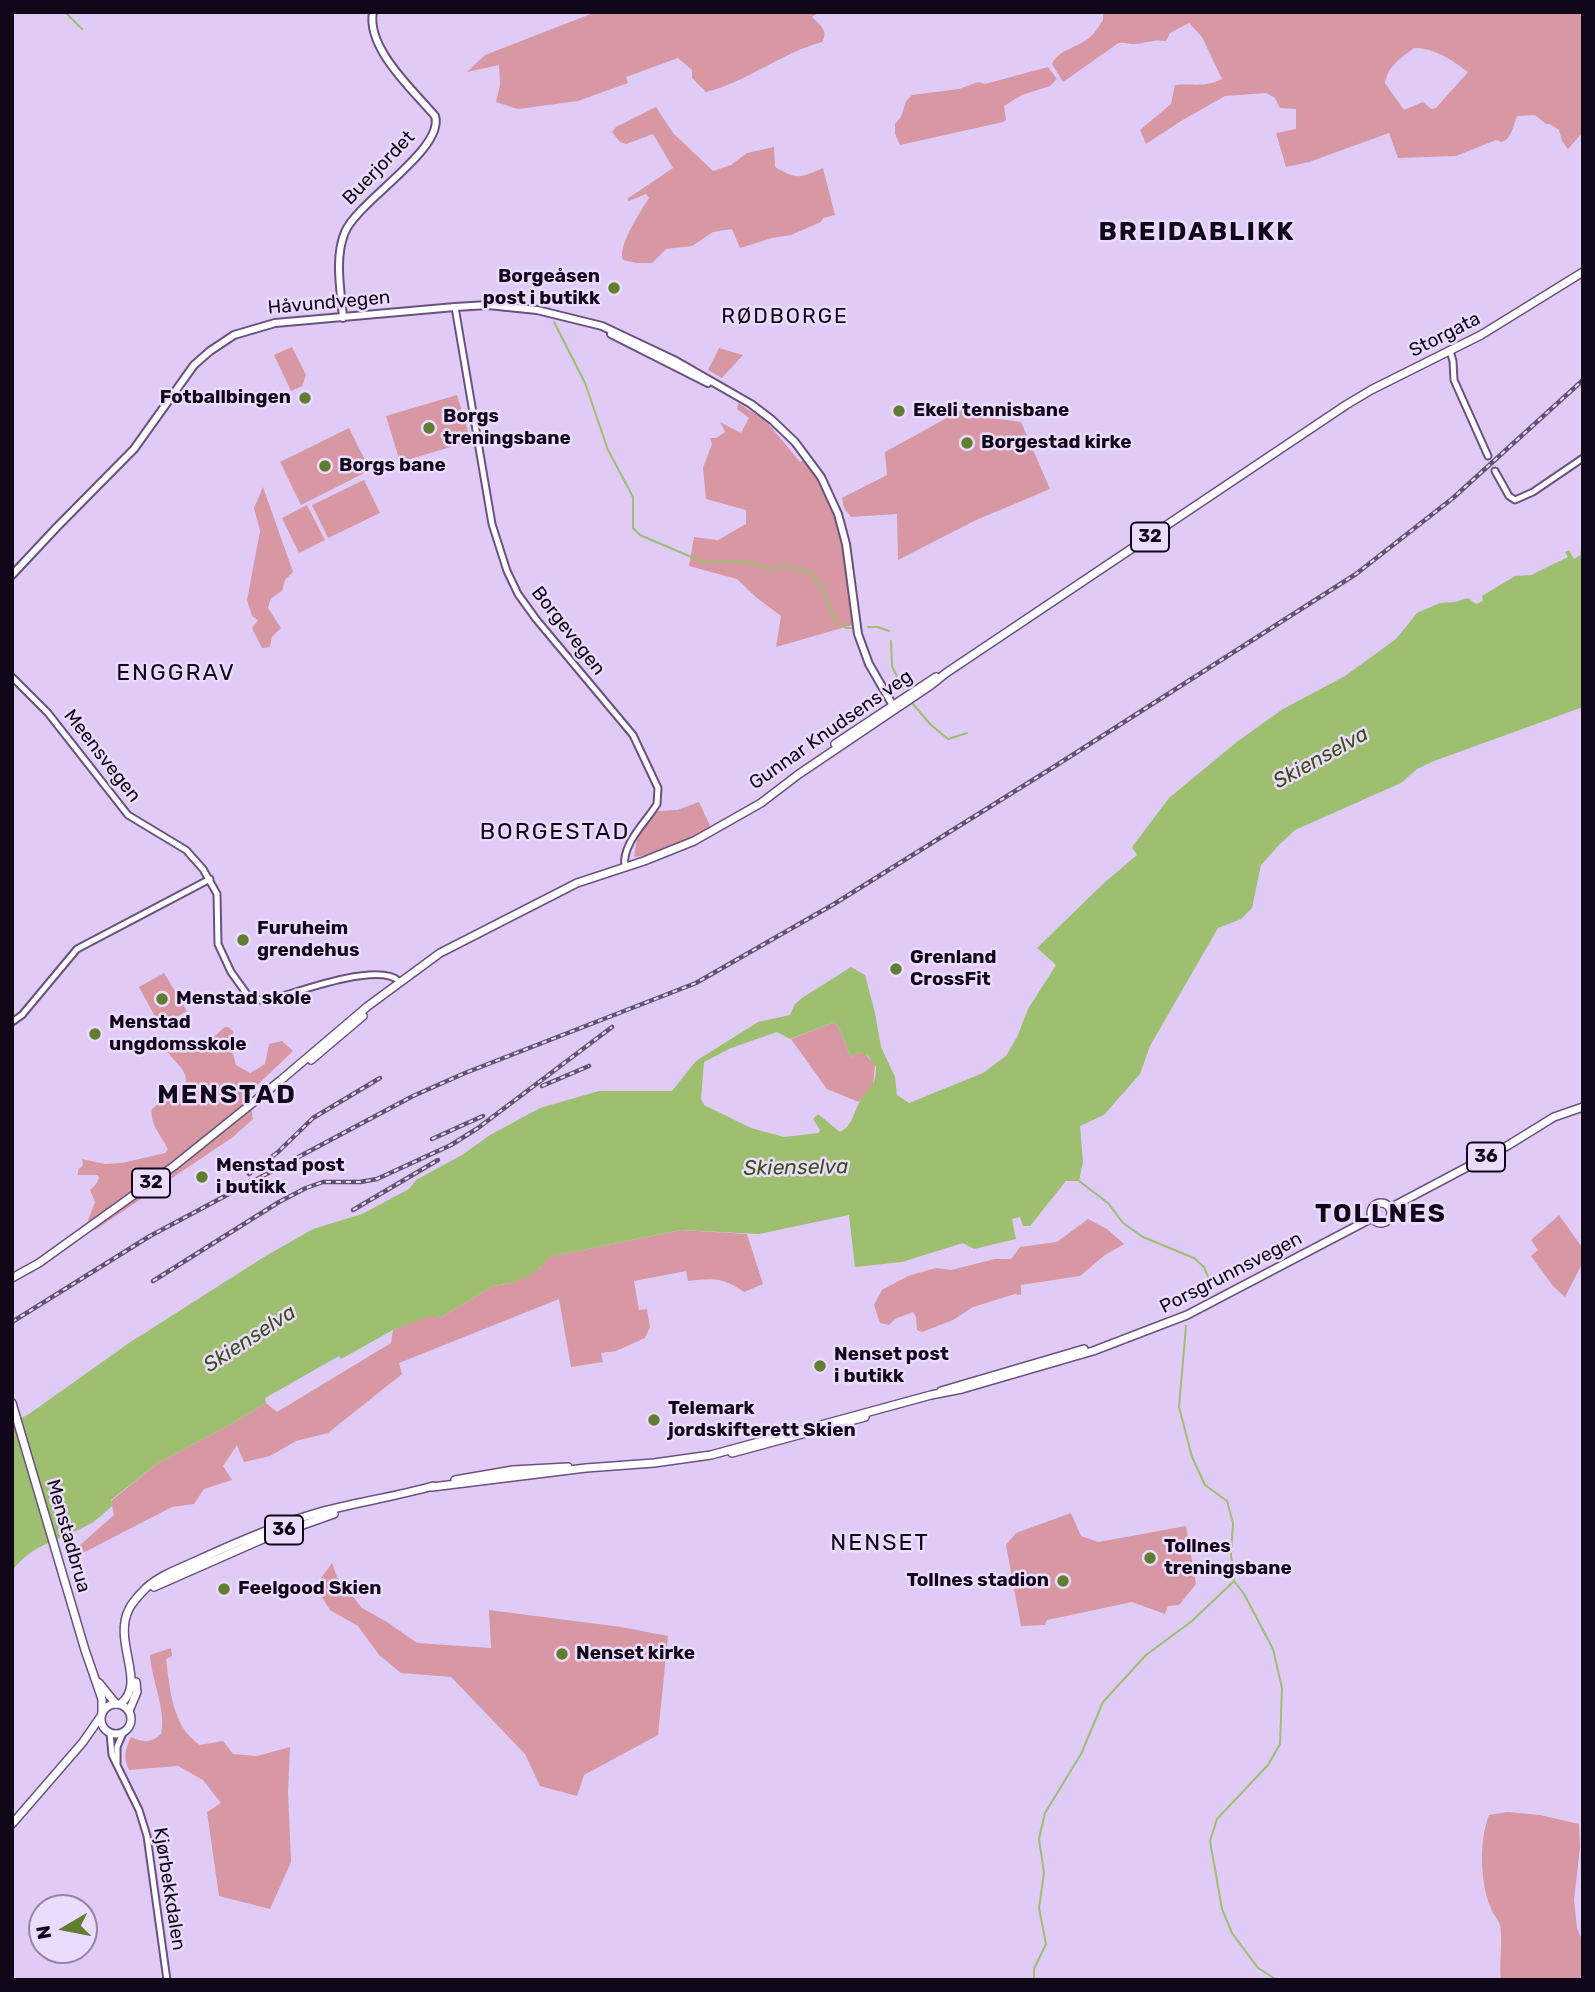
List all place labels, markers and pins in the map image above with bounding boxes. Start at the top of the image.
place label: Borgeåsen post i butikk [483,266,600,310]
marker: Borgeåsen post i butikk [606,280,622,296]
place label: Fotballbingen [160,387,291,409]
marker: Fotballbingen [297,390,313,406]
place label: Ekeli tennisbane [913,400,1069,422]
marker: Ekeli tennisbane [891,403,907,419]
place label: Borgs treningsbane [443,406,571,450]
marker: Borgs treningsbane [421,420,437,436]
place label: Borgestad kirke [981,432,1132,454]
marker: Borgestad kirke [959,435,975,451]
place label: Borgs bane [339,455,446,477]
marker: Borgs bane [317,458,333,474]
place label: Furuheim grendehus [257,918,359,962]
marker: Furuheim grendehus [235,932,251,948]
place label: Grenland CrossFit [910,947,997,991]
marker: Grenland CrossFit [888,961,904,977]
place label: Menstad skole [176,988,311,1010]
marker: Menstad skole [154,991,170,1007]
place label: Menstad ungdomsskole [109,1012,246,1056]
marker: Menstad ungdomsskole [87,1026,103,1042]
place label: Menstad post i butikk [216,1155,345,1199]
marker: Menstad post i butikk [194,1169,210,1185]
place label: Nenset post i butikk [834,1344,949,1388]
marker: Nenset post i butikk [812,1358,828,1374]
place label: Telemark jordskifterett Skien [668,1398,856,1442]
marker: Telemark jordskifterett Skien [646,1412,662,1428]
place label: Tollnes treningsbane [1164,1536,1292,1580]
marker: Tollnes treningsbane [1142,1550,1158,1566]
place label: Tollnes stadion [906,1570,1049,1592]
marker: Tollnes stadion [1055,1573,1071,1589]
place label: Feelgood Skien [238,1578,382,1600]
marker: Feelgood Skien [216,1581,232,1597]
place label: Nenset kirke [576,1643,695,1665]
marker: Nenset kirke [554,1646,570,1662]

